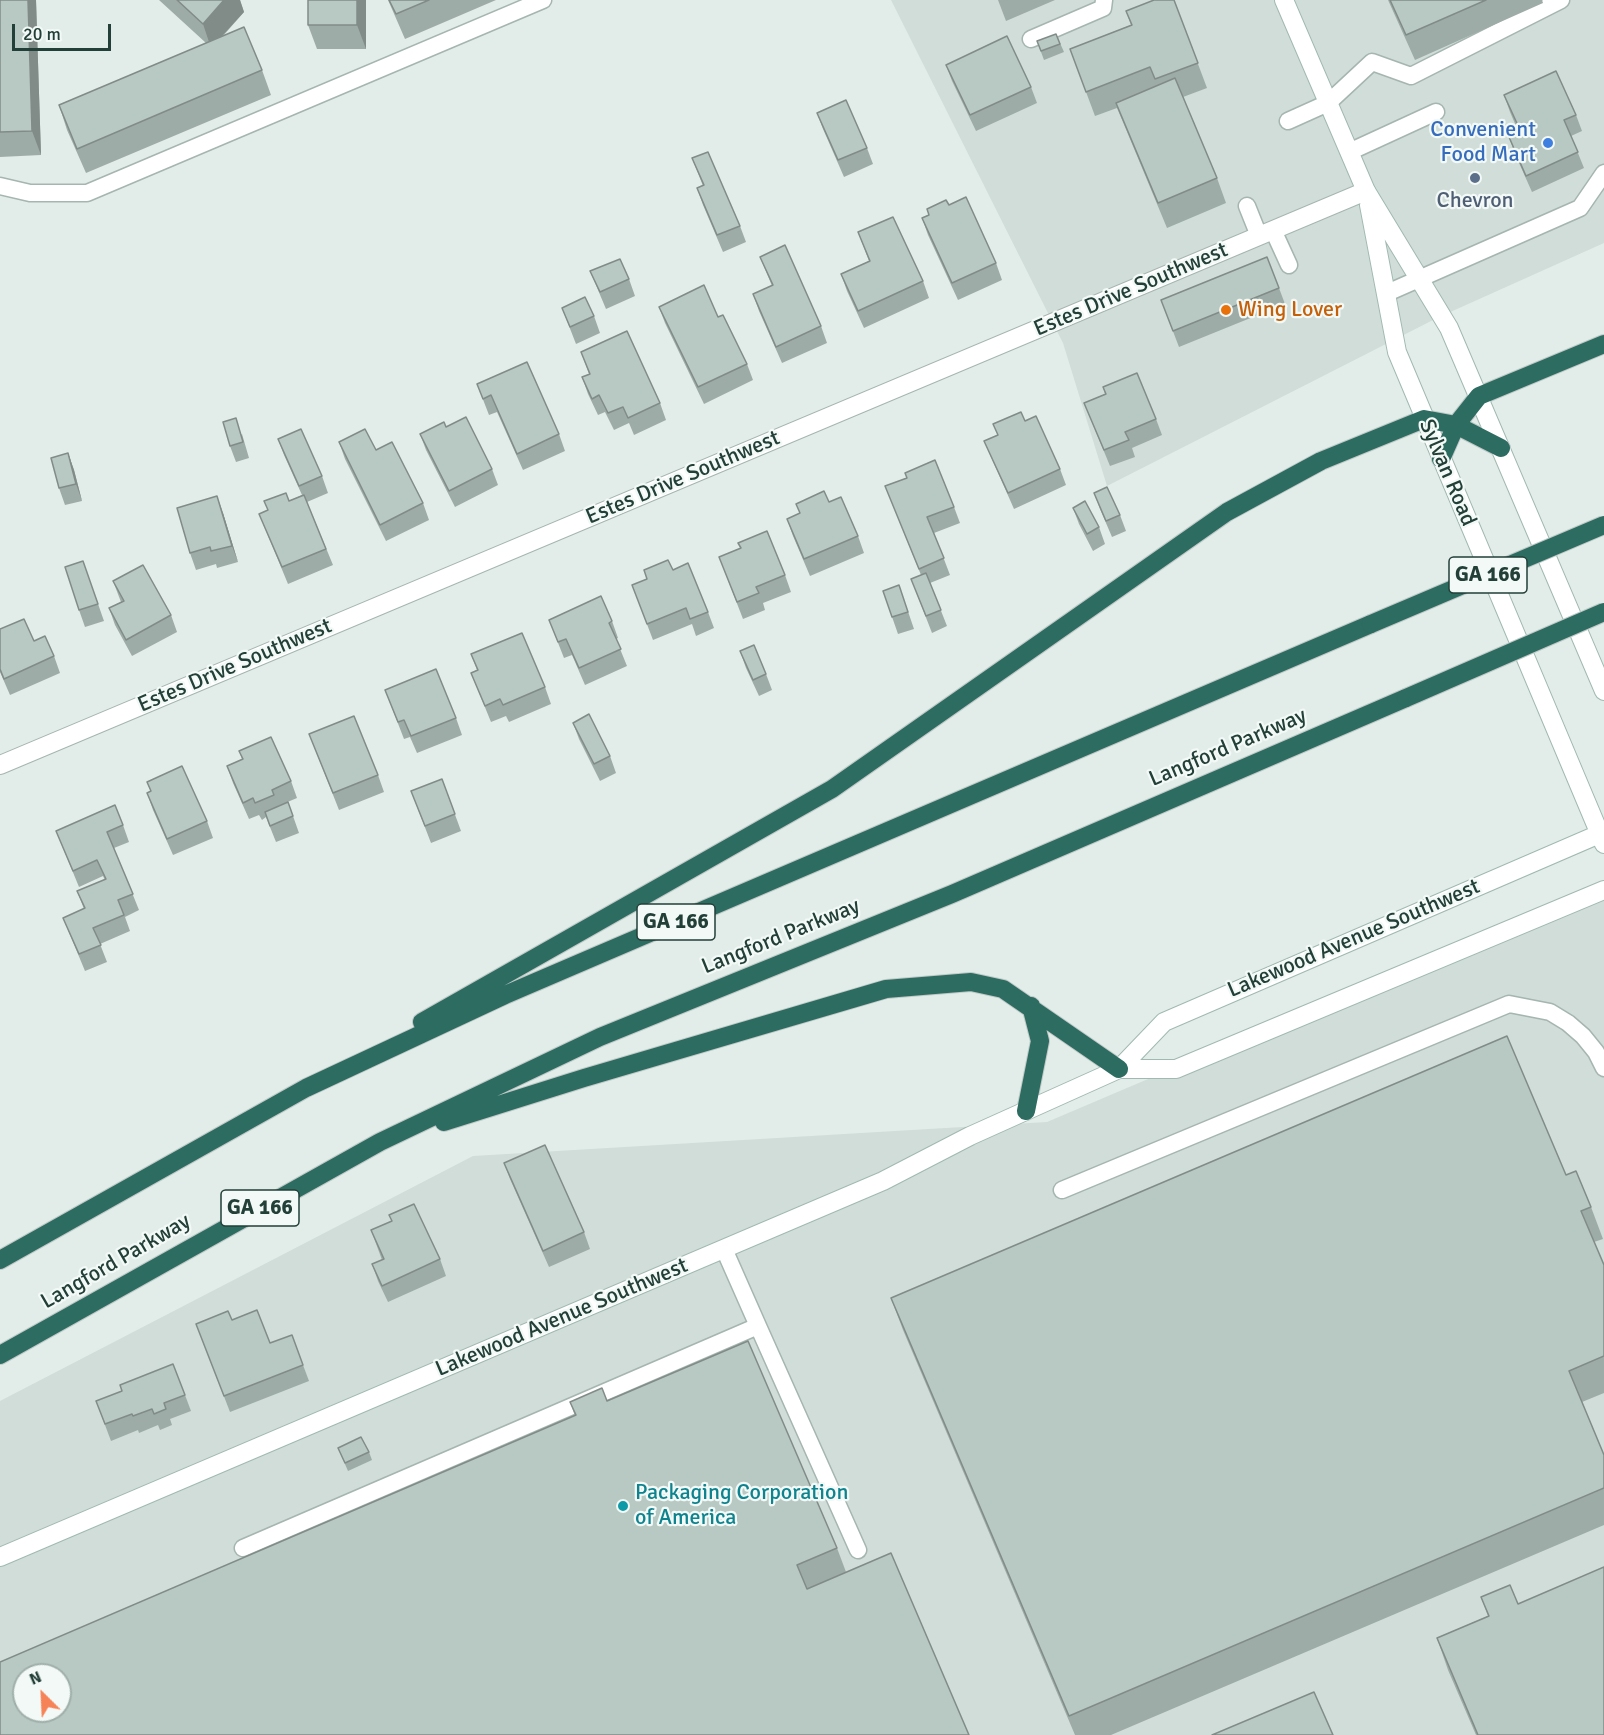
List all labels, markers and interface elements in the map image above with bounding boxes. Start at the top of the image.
scale bar [15,12,114,50]
text: 20 m [23,23,61,45]
place label: Convenient Food Mart [1430,117,1536,168]
marker: Convenient Food Mart [1541,136,1555,150]
marker: Chevron [1468,171,1482,185]
place label: Chevron [1436,188,1514,214]
street label: Estes Drive Southwest [1030,237,1232,343]
place label: Wing Lover [1238,297,1342,323]
marker: Wing Lover [1219,303,1233,317]
street label: Sylvan Road [1413,416,1481,530]
street label: Estes Drive Southwest [582,425,784,531]
road number: GA 166 [1449,557,1527,593]
street label: Estes Drive Southwest [134,613,336,719]
street label: Langford Parkway [1145,703,1311,793]
street label: Lakewood Avenue Southwest [1224,874,1484,1004]
street label: Langford Parkway [698,893,864,981]
road number: GA 166 [637,904,715,940]
road number: GA 166 [221,1190,299,1226]
street label: Langford Parkway [37,1209,195,1315]
street label: Lakewood Avenue Southwest [432,1253,692,1383]
place label: Packaging Corporation of America [635,1480,848,1532]
marker: Packaging Corporation of America [616,1499,630,1513]
north arrow [12,1663,72,1723]
text: N [26,1667,45,1690]

